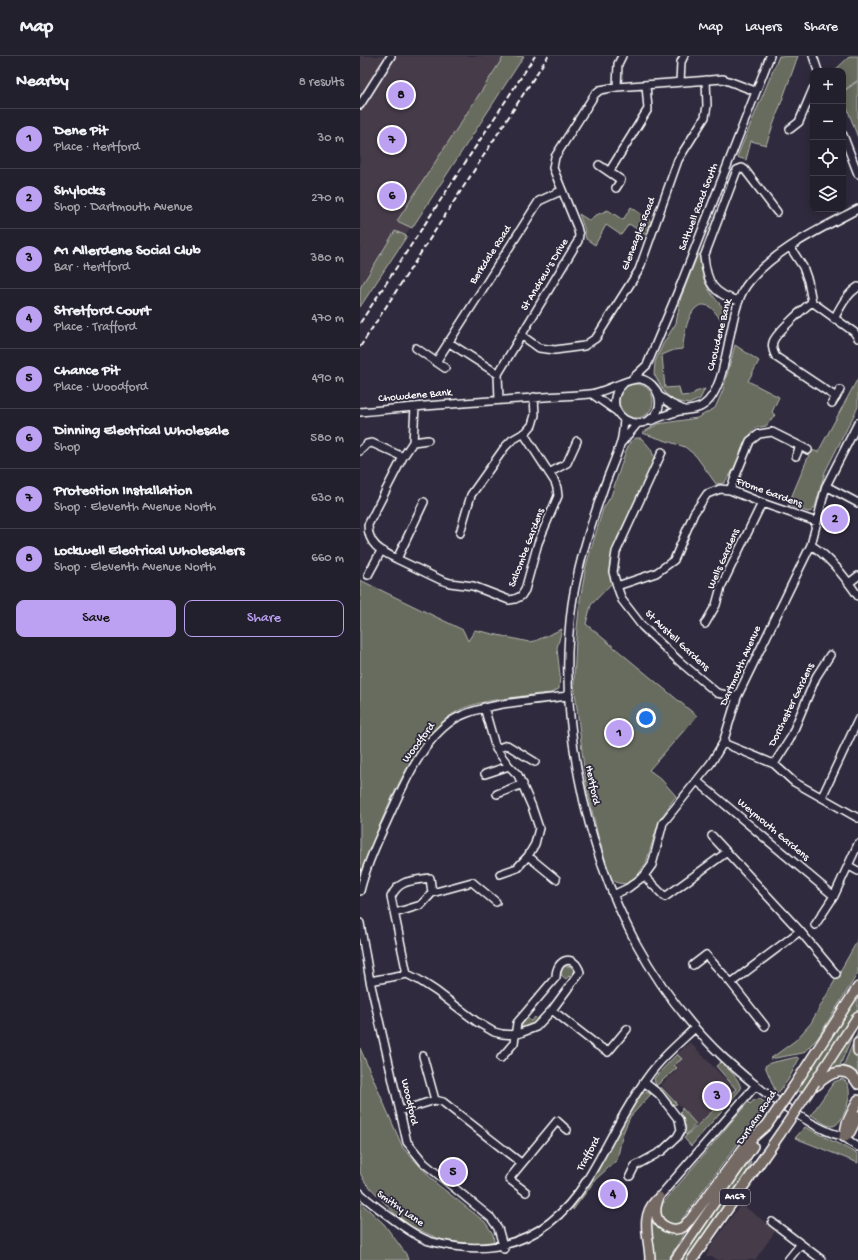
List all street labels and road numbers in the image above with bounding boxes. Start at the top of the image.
street label: Saltwell Road South [677,161,721,252]
street label: Gleneagles Road [620,194,659,272]
street label: Berkdale Road [467,222,515,287]
street label: St Andrew's Drive [519,237,571,313]
street label: Chowdene Bank [705,297,735,372]
street label: Chowdene Bank [378,387,453,405]
street label: Frome Gardens [733,475,805,511]
street label: Salcombe Gardens [506,506,548,589]
street label: Wells Gardens [705,526,743,591]
street label: St Austell Gardens [642,608,712,675]
street label: Dartmouth Avenue [718,624,764,709]
street label: Dorchester Gardens [766,661,818,749]
street label: Woodford [399,719,439,765]
street label: Hertford [582,764,603,807]
street label: Weymouth Gardens [734,796,812,864]
street label: Woodford [398,1078,421,1128]
street label: Durham Road [734,1087,780,1148]
street label: Trafford [573,1133,604,1174]
street label: Smithy Lane [374,1188,426,1230]
road number: A167 [720,1189,750,1205]

